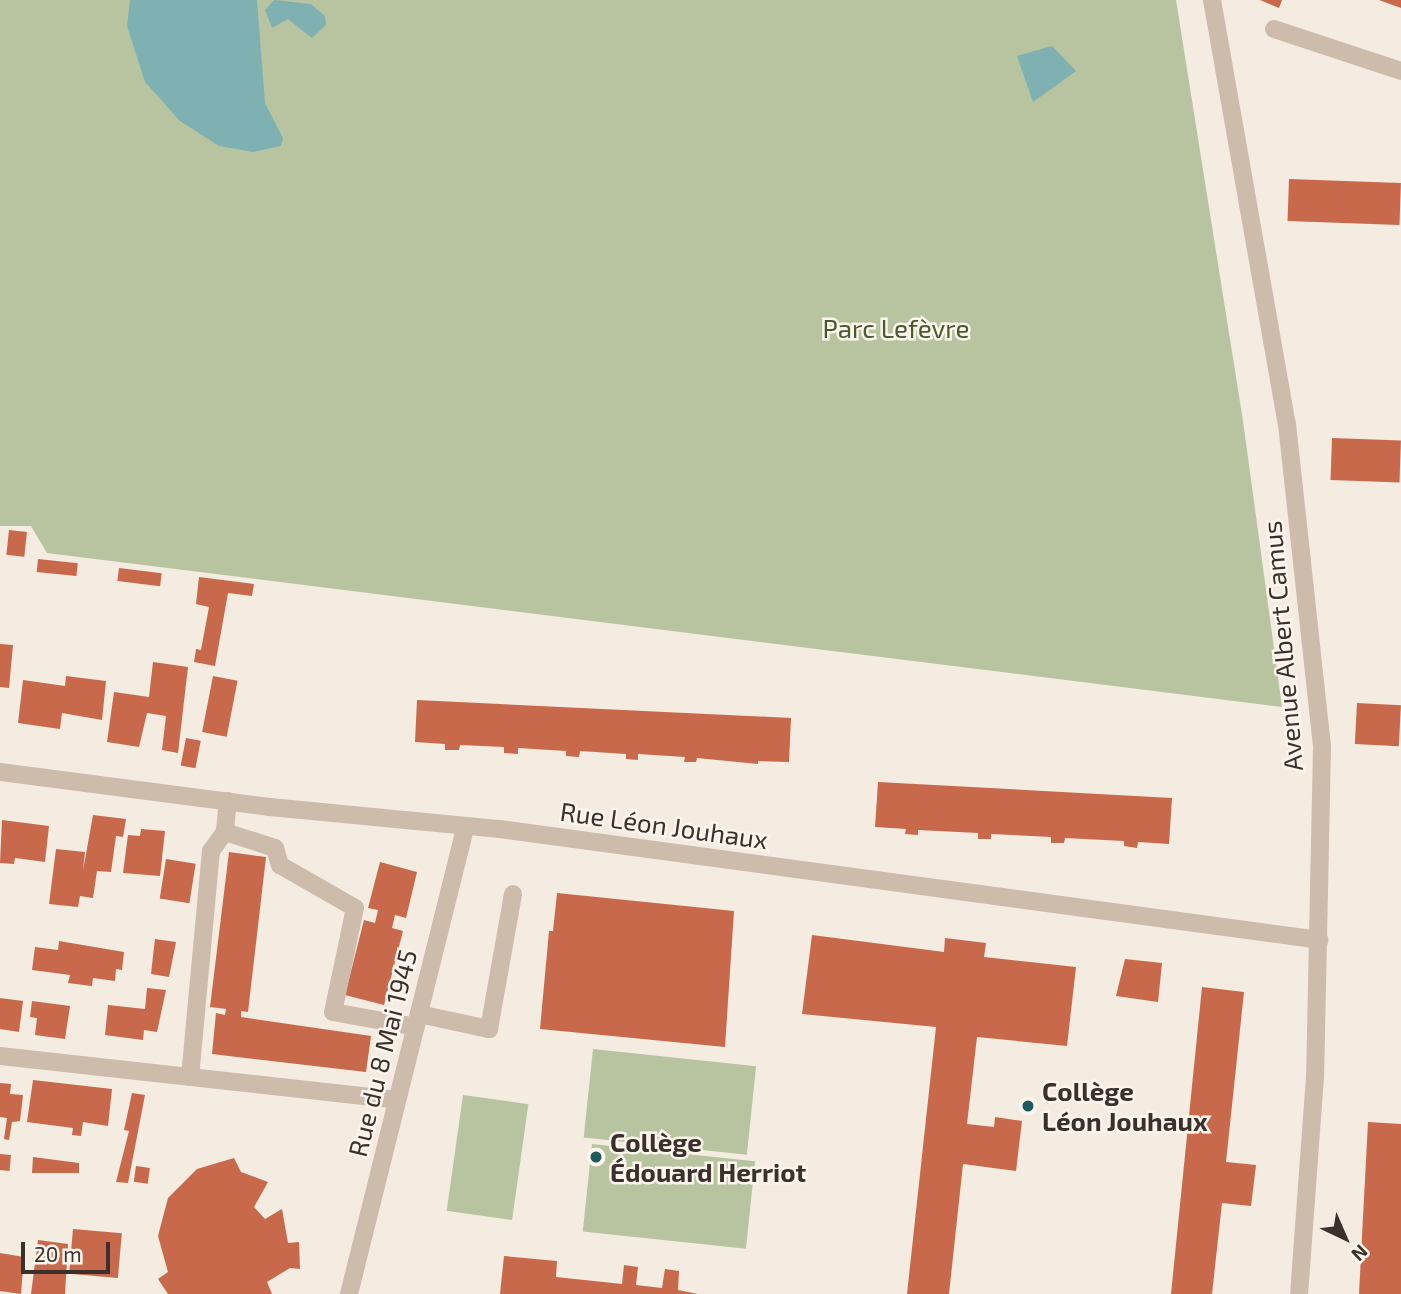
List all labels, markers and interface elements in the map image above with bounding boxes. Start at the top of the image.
park label: Parc Lefèvre [823,312,969,344]
street label: Avenue Albert Camus [1255,519,1309,773]
street label: Rue Léon Jouhaux [558,795,770,855]
street label: Rue du 8 Mai 1945 [341,946,423,1160]
place label: Collège Léon Jouhaux [1042,1075,1208,1136]
marker: Collège Léon Jouhaux [1020,1098,1036,1114]
place label: Collège Édouard Herriot [610,1126,806,1188]
marker: Collège Édouard Herriot [588,1149,604,1165]
north arrow [1310,1203,1380,1273]
scale bar [24,1228,114,1272]
text: N [1347,1240,1373,1267]
text: 20 m [34,1241,82,1266]

